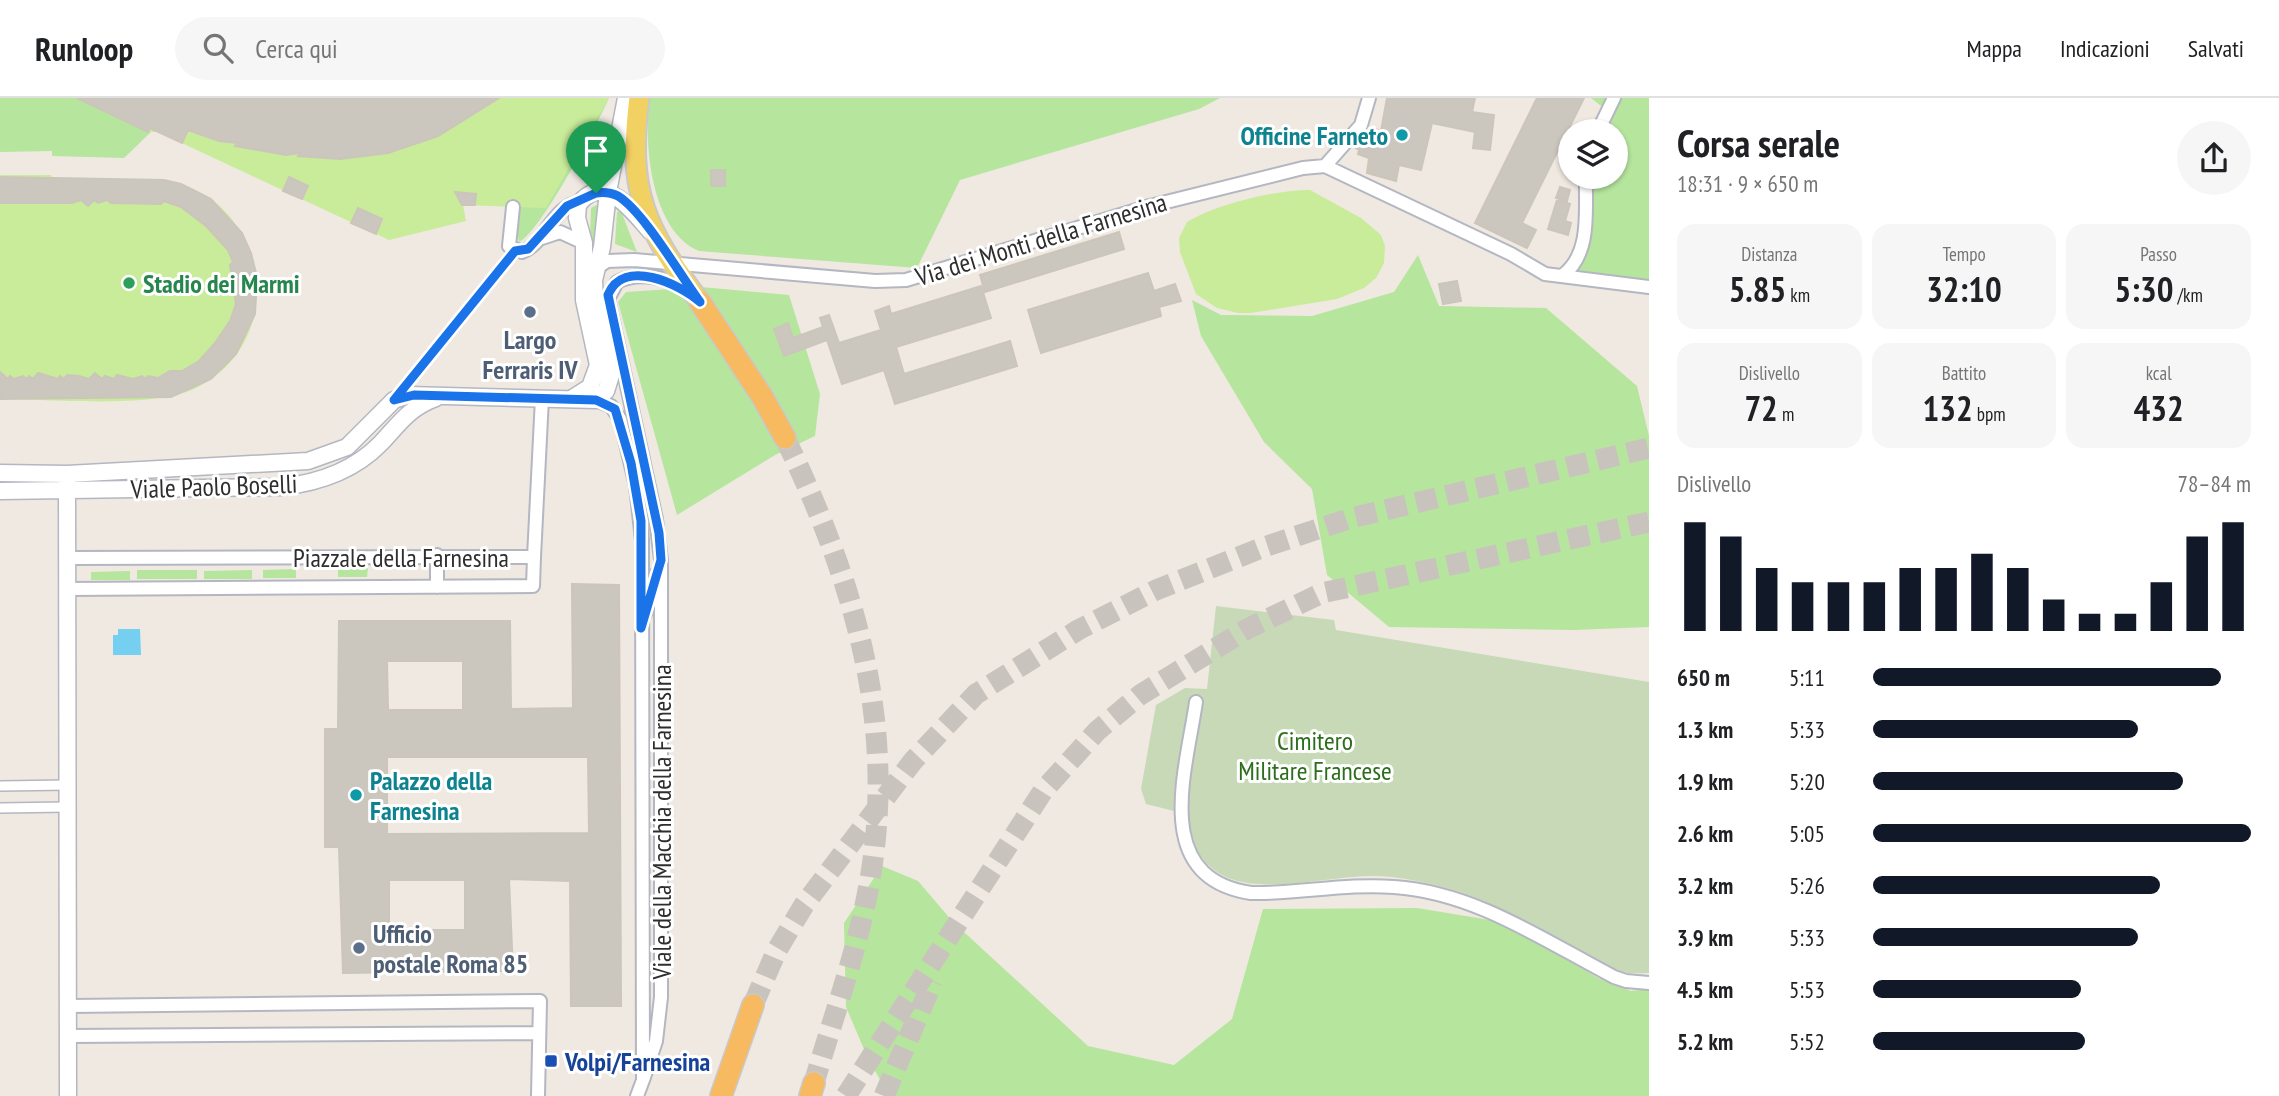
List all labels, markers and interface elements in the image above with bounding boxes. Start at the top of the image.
search box [175,17,665,80]
text: Runloop [35,27,133,70]
icon: search [199,29,237,67]
text: Cerca qui [255,32,338,65]
text: Mappa [1967,33,2022,64]
text: Indicazioni [2060,33,2150,64]
text: Salvati [2188,33,2244,64]
text: Corsa serale [1677,118,1840,167]
place label: Officine Farneto [1240,119,1388,152]
map controls [1558,119,1628,189]
button: layers [1558,119,1628,189]
pin [566,121,626,193]
button: share [2177,121,2251,195]
marker: Officine Farneto [1394,127,1410,143]
icon: arrive [577,132,615,170]
text: 18:31 · 9 × 650 m [1677,169,1818,198]
street label: Via dei Monti della Farnesina [910,185,1171,293]
text: Distanza [1741,242,1797,266]
text: Tempo [1942,242,1986,266]
text: Passo [2140,242,2177,266]
text: 5.85 [1729,266,1786,312]
text: 32:10 [1926,266,2002,312]
text: 5:30 [2114,266,2173,312]
place label: Stadio dei Marmi [143,267,300,300]
marker: Stadio dei Marmi [121,275,137,291]
text: km [1786,283,1810,307]
text: /km [2173,283,2203,307]
marker: Largo Ferraris IV [522,304,538,320]
place label: Largo Ferraris IV [482,323,578,386]
text: Dislivello [1739,361,1800,385]
text: Battito [1942,361,1986,385]
text: kcal [2146,361,2172,385]
text: 72 [1744,385,1778,431]
text: 132 [1922,385,1973,431]
text: 432 [2134,385,2184,431]
text: m [1778,402,1794,426]
text: bpm [1973,402,2006,426]
street label: Viale Paolo Boselli [129,467,298,505]
text: Dislivello [1677,469,1751,498]
text: 78–84 m [2178,469,2251,498]
street label: Piazzale della Farnesina [293,541,509,574]
text: 650 m [1677,663,1730,692]
text: 5:11 [1789,663,1825,692]
street label: Viale della Macchia della Farnesina [645,664,678,981]
text: 1.3 km [1677,715,1733,744]
text: 5:33 [1789,715,1825,744]
park label: Cimitero Militare Francese [1238,724,1392,787]
place label: Palazzo della Farnesina [370,764,492,827]
text: 1.9 km [1677,767,1733,796]
text: 5:20 [1789,767,1825,796]
marker: Palazzo della Farnesina [348,787,364,803]
text: 2.6 km [1677,819,1733,848]
text: 5:05 [1789,819,1825,848]
text: 3.2 km [1677,871,1733,900]
text: 5:26 [1789,871,1825,900]
place label: Ufficio postale Roma 85 [373,917,528,980]
text: 3.9 km [1677,923,1733,952]
text: 5:33 [1789,923,1825,952]
marker: Ufficio postale Roma 85 [351,940,367,956]
text: 4.5 km [1677,975,1733,1004]
text: 5:53 [1789,975,1825,1004]
text: 5.2 km [1677,1027,1733,1056]
text: 5:52 [1789,1027,1825,1056]
place label: Volpi/Farnesina [564,1045,710,1078]
marker: Volpi/Farnesina [543,1053,559,1069]

